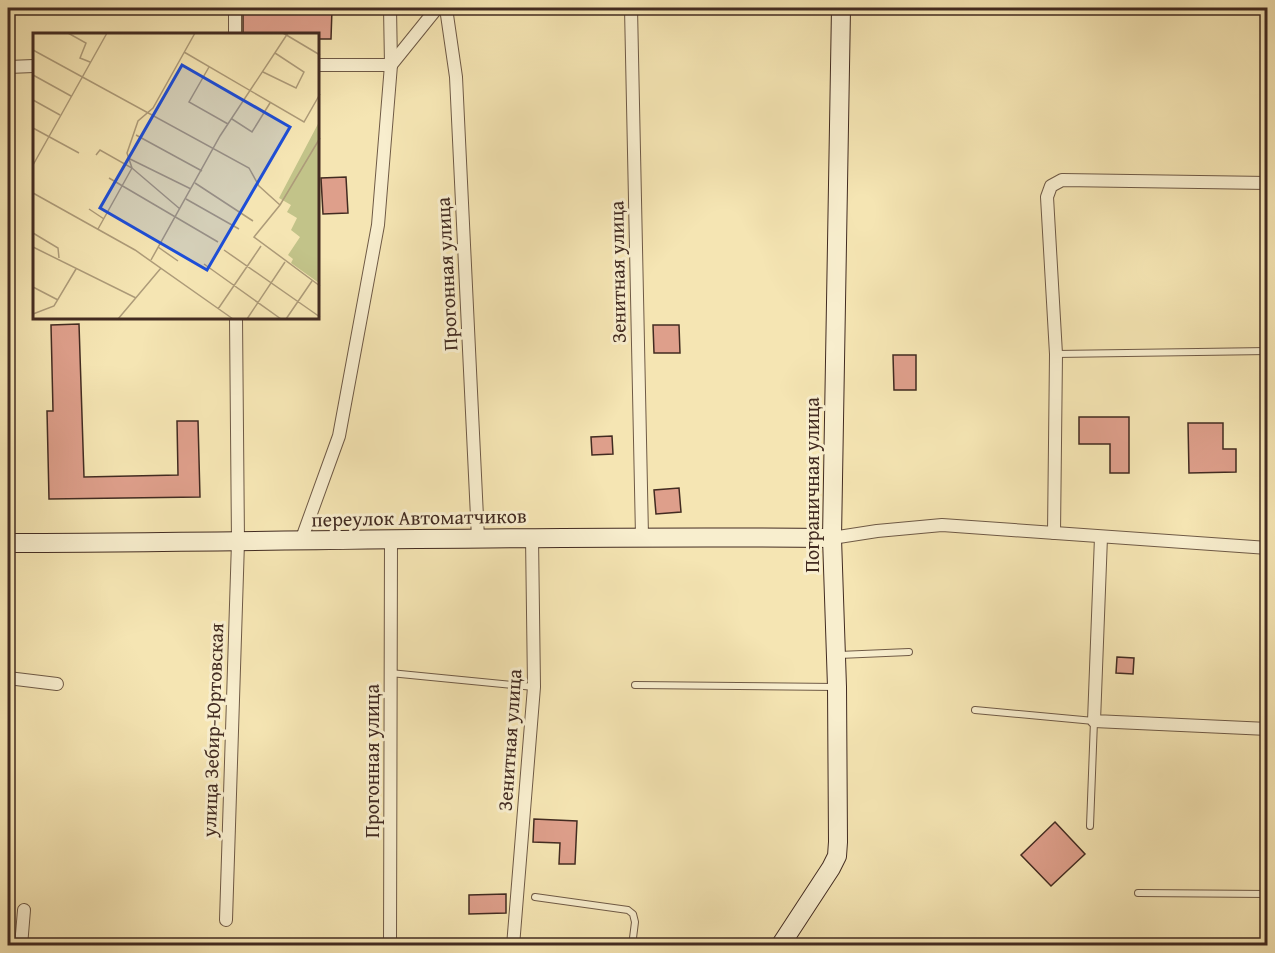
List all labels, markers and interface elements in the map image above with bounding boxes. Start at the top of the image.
inset map [33,33,320,320]
street label: Прогонная улица [427,196,465,352]
street label: Зенитная улица [601,200,633,344]
street label: Пограничная улица [797,397,826,573]
street label: переулок Автоматчиков [311,501,527,533]
street label: улица Зебир-Юртовская [194,622,230,839]
street label: Зенитная улица [490,667,528,812]
street label: Прогонная улица [357,684,386,838]

